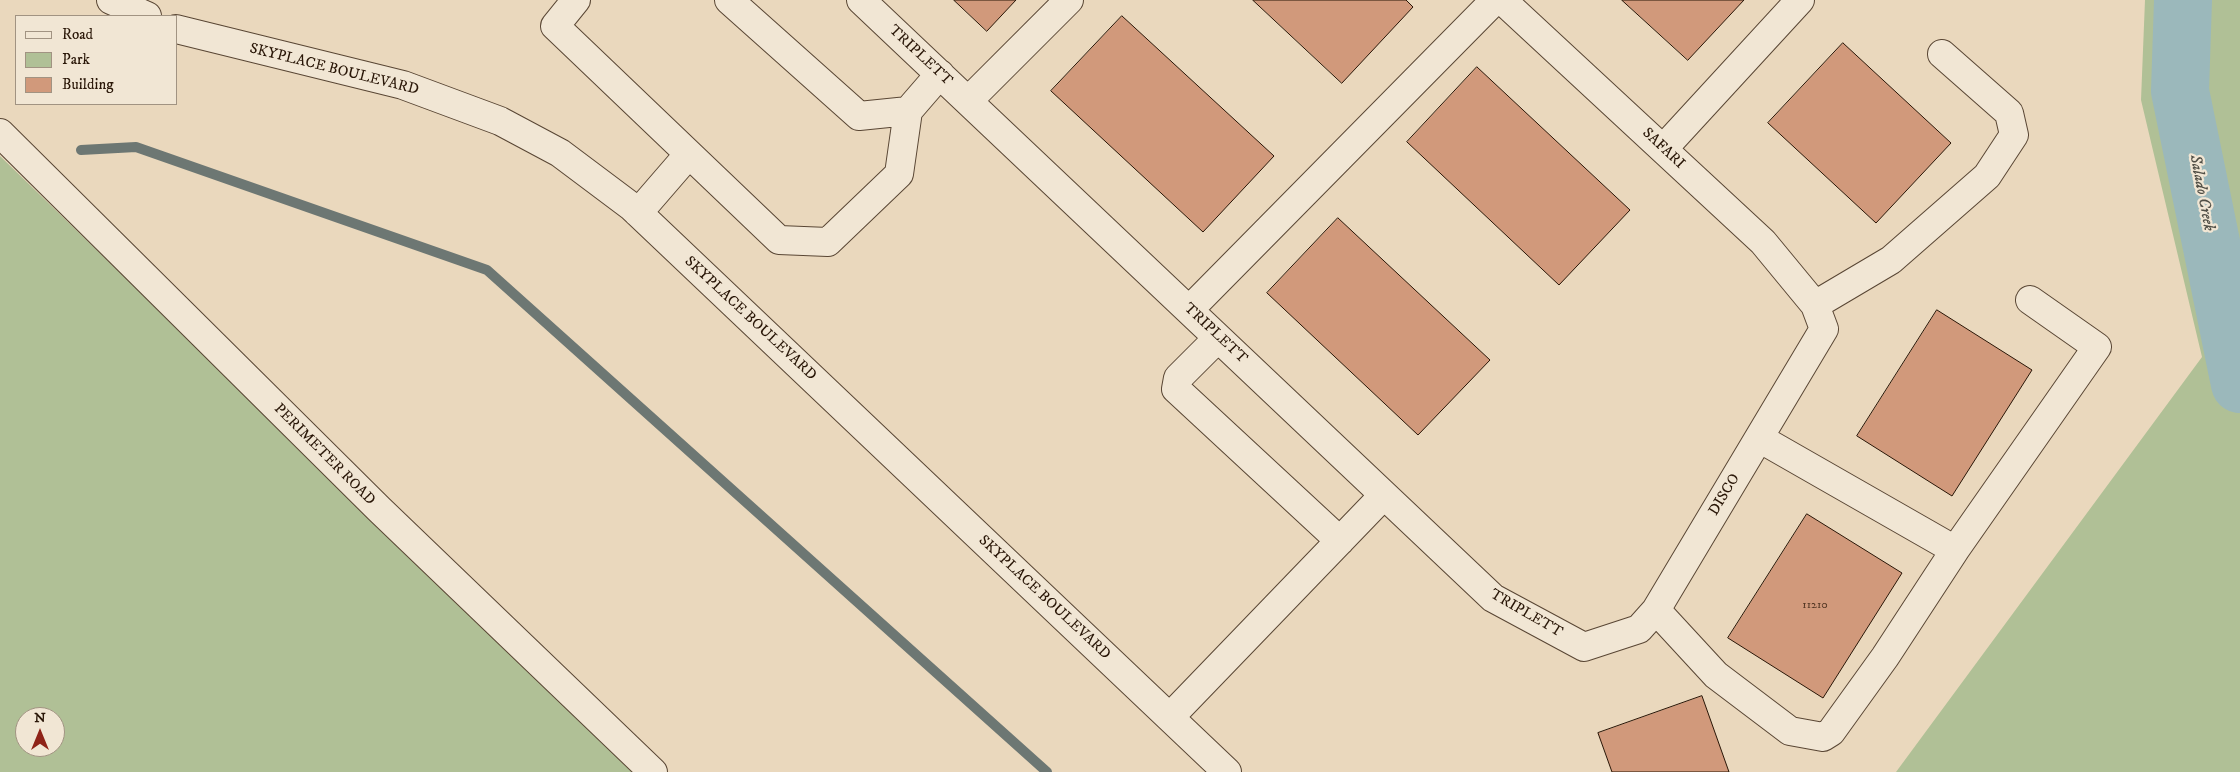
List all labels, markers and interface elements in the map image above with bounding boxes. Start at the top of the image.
legend [15,15,178,105]
street label: TRIPLETT [884,22,956,90]
text: Road [62,25,93,44]
street label: SKYPLACE BOULEVARD [248,40,420,100]
text: Park [62,50,90,69]
text: Building [62,75,114,94]
street label: SAFARI [1638,125,1688,173]
water label: Salado Creek [2184,153,2218,233]
street label: SKYPLACE BOULEVARD [680,253,820,385]
street label: TRIPLETT [1179,300,1251,368]
street label: PERIMETER ROAD [270,401,378,509]
street label: DISCO [1706,471,1744,519]
street label: SKYPLACE BOULEVARD [974,532,1114,664]
street label: TRIPLETT [1487,586,1565,642]
house number: 11210 [1802,599,1828,613]
north arrow [15,707,65,757]
text: N [34,709,46,727]

